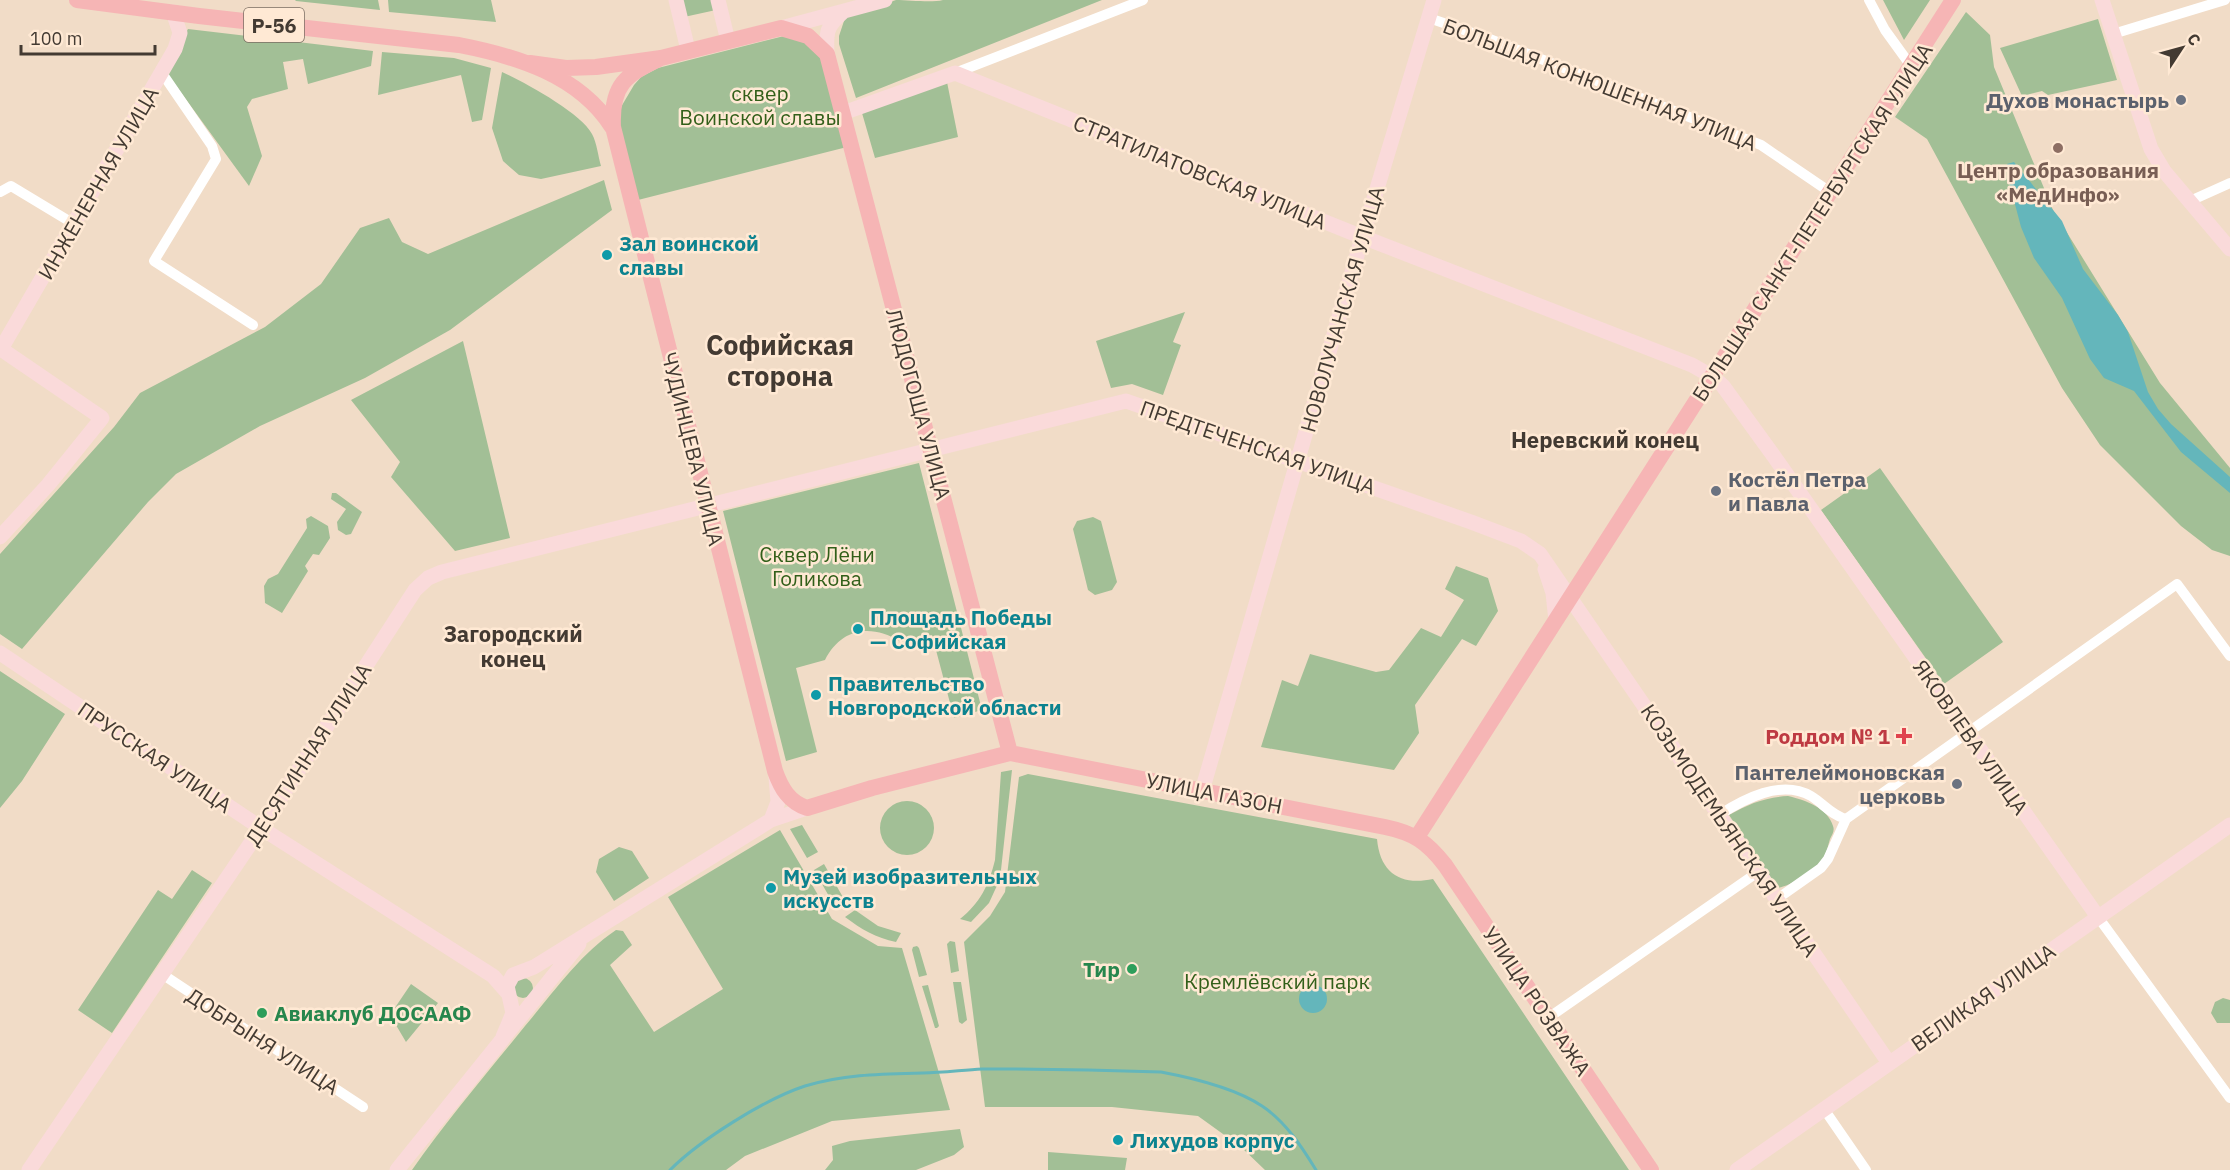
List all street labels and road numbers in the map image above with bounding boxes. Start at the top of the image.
road number: Р-56 [244,8,304,42]
street label: БОЛЬШАЯ КОНЮШЕННАЯ УЛИЦА [1439,11,1761,157]
street label: БОЛЬШАЯ САНКТ-ПЕТЕРБУРГСКАЯ УЛИЦА [1685,37,1939,407]
street label: ИНЖЕНЕРНАЯ УЛИЦА [31,81,165,285]
street label: СТРАТИЛАТОВСКАЯ УЛИЦА [1069,108,1331,236]
street label: НОВОЛУЧАНСКАЯ УЛИЦА [1293,183,1391,435]
street label: ЛЮДОГОЩА УЛИЦА [880,305,958,503]
street label: ЧУДИНЦЕВА УЛИЦА [655,349,731,549]
street label: ПРЕДТЕЧЕНСКАЯ УЛИЦА [1137,394,1379,500]
street label: ЯКОВЛЕВА УЛИЦА [1907,654,2035,820]
street label: ДЕСЯТИННАЯ УЛИЦА [239,658,377,850]
street label: ПРУССКАЯ УЛИЦА [73,695,237,819]
street label: КОЗЬМОДЕМЬЯНСКАЯ УЛИЦА [1635,698,1825,962]
street label: УЛИЦА ГАЗОН [1143,766,1285,820]
street label: УЛИЦА РОЗВАЖА [1476,921,1598,1081]
street label: ВЕЛИКАЯ УЛИЦА [1905,937,2061,1057]
street label: ДОБРЫНЯ УЛИЦА [181,981,345,1101]

